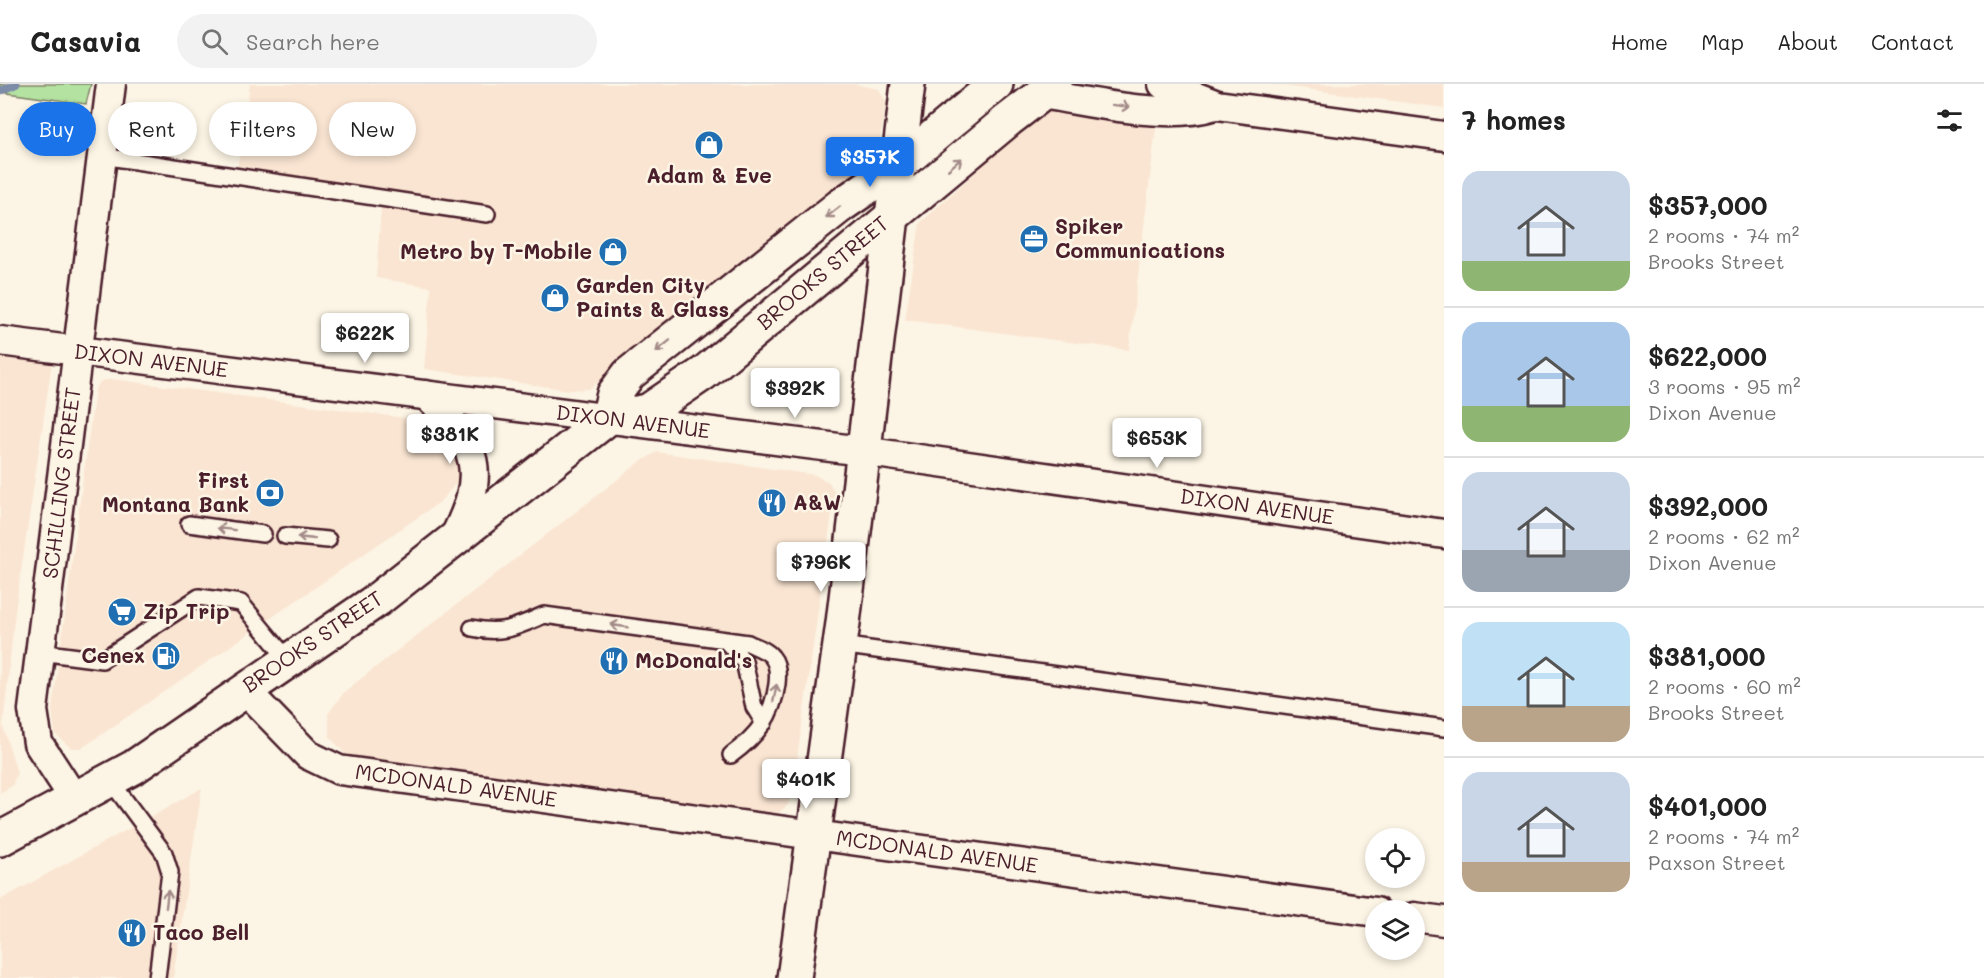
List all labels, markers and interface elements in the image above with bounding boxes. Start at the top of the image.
search box [177,14,597,68]
text: Casavia [30,23,141,59]
icon: search [198,25,231,58]
text: Search here [246,27,380,56]
text: Home [1611,28,1668,55]
text: Map [1701,28,1744,55]
text: About [1777,28,1838,55]
text: Contact [1871,28,1954,55]
one-way arrow [1111,100,1131,111]
chip: Buy [18,102,96,156]
chip: Rent [108,102,197,156]
chip: Filters [209,102,317,156]
chip: New [329,102,416,156]
text: 7 homes [1462,103,1566,137]
icon: filters [1933,104,1966,137]
shop icon: Adam & Eve [693,129,725,161]
pin: $357K [828,137,912,188]
text: $357K [840,143,900,169]
one-way arrow [947,157,962,171]
place label: Adam & Eve [646,161,772,188]
text: $357,000 [1648,188,1767,222]
icon: home [1510,195,1582,267]
one-way arrow [825,205,841,218]
street label: BROOKS STREET [751,209,893,335]
place label: Spiker Communications [1055,212,1225,263]
text: 2 rooms · 74 m² [1648,222,1799,248]
office icon: Spiker Communications [1018,223,1050,255]
shop icon: Metro by T-Mobile [597,236,629,268]
place label: Metro by T-Mobile [400,237,592,265]
text: Brooks Street [1648,248,1785,274]
place label: Garden City Paints & Glass [576,271,729,322]
shop icon: Garden City Paints & Glass [539,282,571,314]
pin: $622K [323,313,407,364]
text: $622K [335,319,395,345]
street label: DIXON AVENUE [73,337,230,382]
one-way arrow [655,339,671,352]
text: $622,000 [1648,339,1767,373]
icon: home [1510,346,1582,418]
pin: $392K [753,368,837,419]
text: 3 rooms · 95 m² [1648,373,1800,399]
text: $392K [765,374,825,400]
street label: SCHILLING STREET [35,385,86,580]
street label: DIXON AVENUE [555,398,712,443]
text: Dixon Avenue [1648,399,1777,425]
pin: $381K [408,414,492,465]
pin: $653K [1115,418,1199,469]
text: $381K [421,420,479,446]
text: $653K [1126,424,1188,450]
place label: First Montana Bank [102,466,249,517]
bank icon: First Montana Bank [254,477,286,509]
street label: DIXON AVENUE [1179,481,1336,530]
restaurant icon: A&W [756,487,788,519]
place label: A&W [793,488,841,515]
text: $392,000 [1648,489,1768,523]
icon: home [1510,496,1582,568]
one-way arrow [217,523,236,534]
text: 2 rooms · 62 m² [1648,523,1800,549]
one-way arrow [297,532,317,543]
pin: $796K [779,542,863,593]
text: $796K [791,548,851,574]
text: Dixon Avenue [1648,549,1777,575]
street label: BROOKS STREET [237,584,388,698]
supermarket icon: Zip Trip [106,596,138,628]
place label: Zip Trip [143,597,229,624]
one-way arrow [610,620,630,631]
text: $381,000 [1648,639,1765,673]
fuel station icon: Cenex [150,640,182,672]
place label: Cenex [81,641,145,668]
restaurant icon: McDonald's [598,645,630,677]
place label: McDonald's [635,646,752,673]
icon: home [1510,646,1582,718]
text: 2 rooms · 60 m² [1648,673,1801,699]
one-way arrow [770,683,781,703]
text: Brooks Street [1648,699,1785,725]
street label: MCDONALD AVENUE [354,757,559,812]
pin: $401K [764,759,848,810]
text: $401K [776,765,836,791]
text: $401,000 [1648,789,1767,823]
icon: home [1510,796,1582,868]
street label: MCDONALD AVENUE [835,823,1040,878]
text: 2 rooms · 74 m² [1648,823,1799,849]
map controls [1365,828,1425,960]
button: locate [1365,828,1425,888]
text: Paxson Street [1648,849,1786,875]
one-way arrow [162,890,173,910]
button: layers [1365,900,1425,960]
restaurant icon: Taco Bell [116,917,148,949]
place label: Taco Bell [153,918,249,945]

